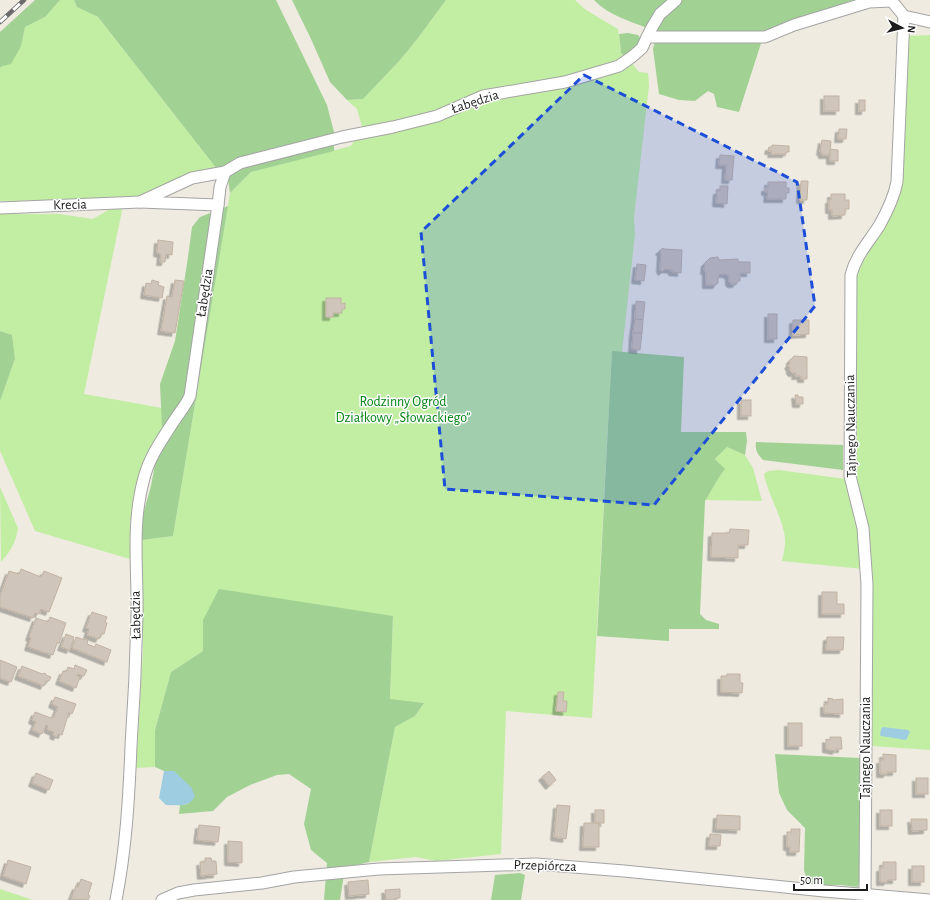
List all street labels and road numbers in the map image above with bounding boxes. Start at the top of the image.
street label: Łabędzia [450,88,501,116]
street label: Krecia [53,197,88,213]
street label: Łabędzia [194,267,216,318]
street label: Tajnego Nauczania [843,374,859,478]
street label: Łabędzia [129,590,143,640]
street label: Tajnego Nauczania [859,696,873,800]
street label: Przepiórcza [513,858,577,874]

